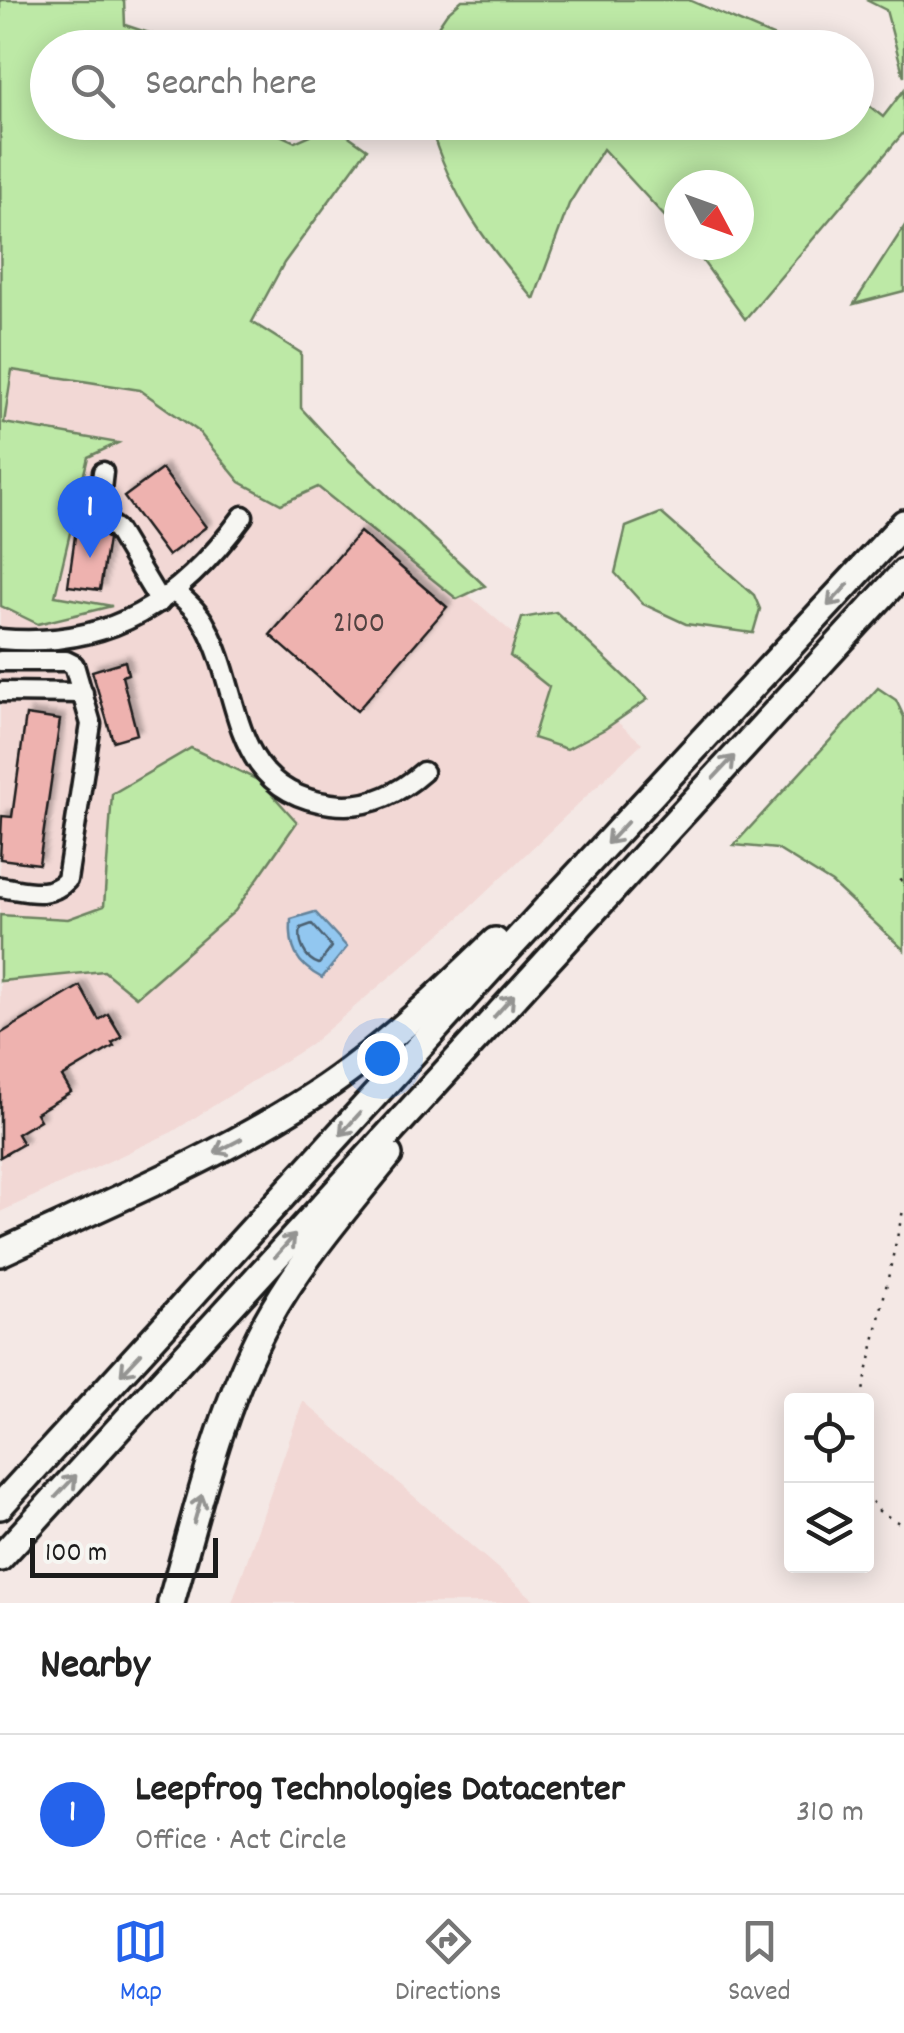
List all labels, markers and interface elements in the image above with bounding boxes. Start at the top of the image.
search box [30,30,874,140]
icon: search [65,58,120,113]
text: Search here [145,58,317,113]
north arrow [664,170,754,260]
pin: 1 [58,476,122,558]
one-way arrow [827,582,850,607]
house number: 2100 [333,604,385,647]
one-way arrow [712,755,736,779]
one-way arrow [606,820,629,845]
one-way arrow [492,994,515,1019]
your location [357,1033,408,1084]
one-way arrow [338,1111,361,1136]
one-way arrow [214,1137,244,1156]
one-way arrow [274,1234,297,1259]
one-way arrow [120,1351,143,1376]
map controls [784,1393,874,1573]
button: locate [784,1393,874,1483]
one-way arrow [54,1474,77,1499]
button: layers [784,1483,874,1573]
one-way arrow [190,1494,208,1525]
scale bar [30,1533,218,1578]
text: 100 m [45,1535,107,1575]
text: Nearby [40,1638,150,1698]
text: Leepfrog Technologies Datacenter [135,1764,625,1819]
text: 1 [69,1791,76,1837]
text: 310 m [796,1791,864,1837]
text: Office · Act Circle [135,1819,347,1865]
tab: Map [113,1914,168,2014]
tab: Directions [395,1914,501,2014]
tab: Saved [728,1914,791,2014]

